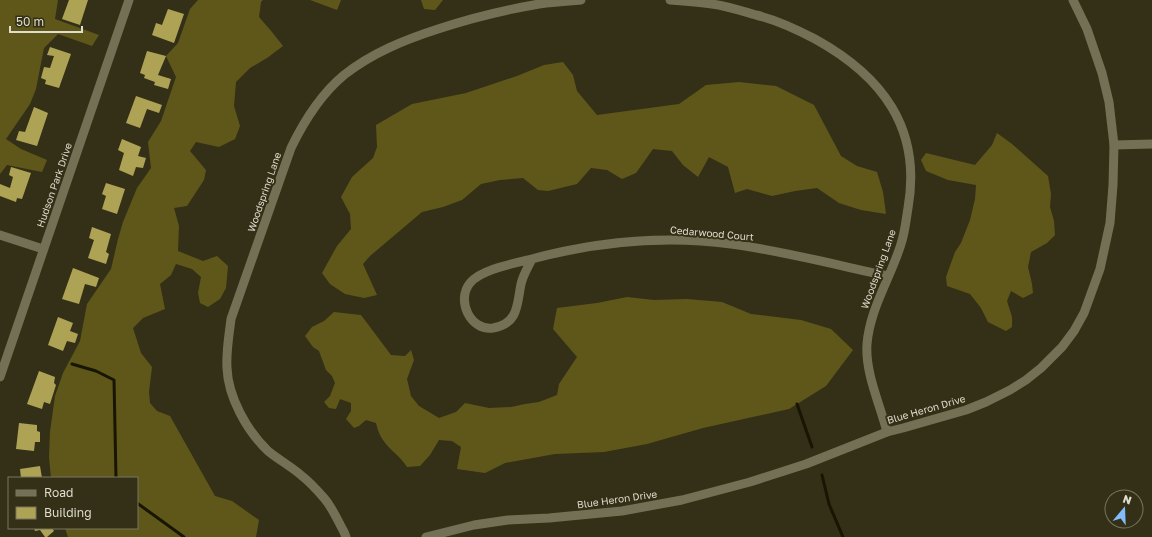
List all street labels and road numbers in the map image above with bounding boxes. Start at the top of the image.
street label: Hudson Park Drive [34,141,74,229]
street label: Woodspring Lane [245,150,283,233]
street label: Cedarwood Court [670,223,754,243]
street label: Woodspring Lane [858,227,898,310]
street label: Blue Heron Drive [885,392,967,426]
street label: Blue Heron Drive [576,487,658,511]

